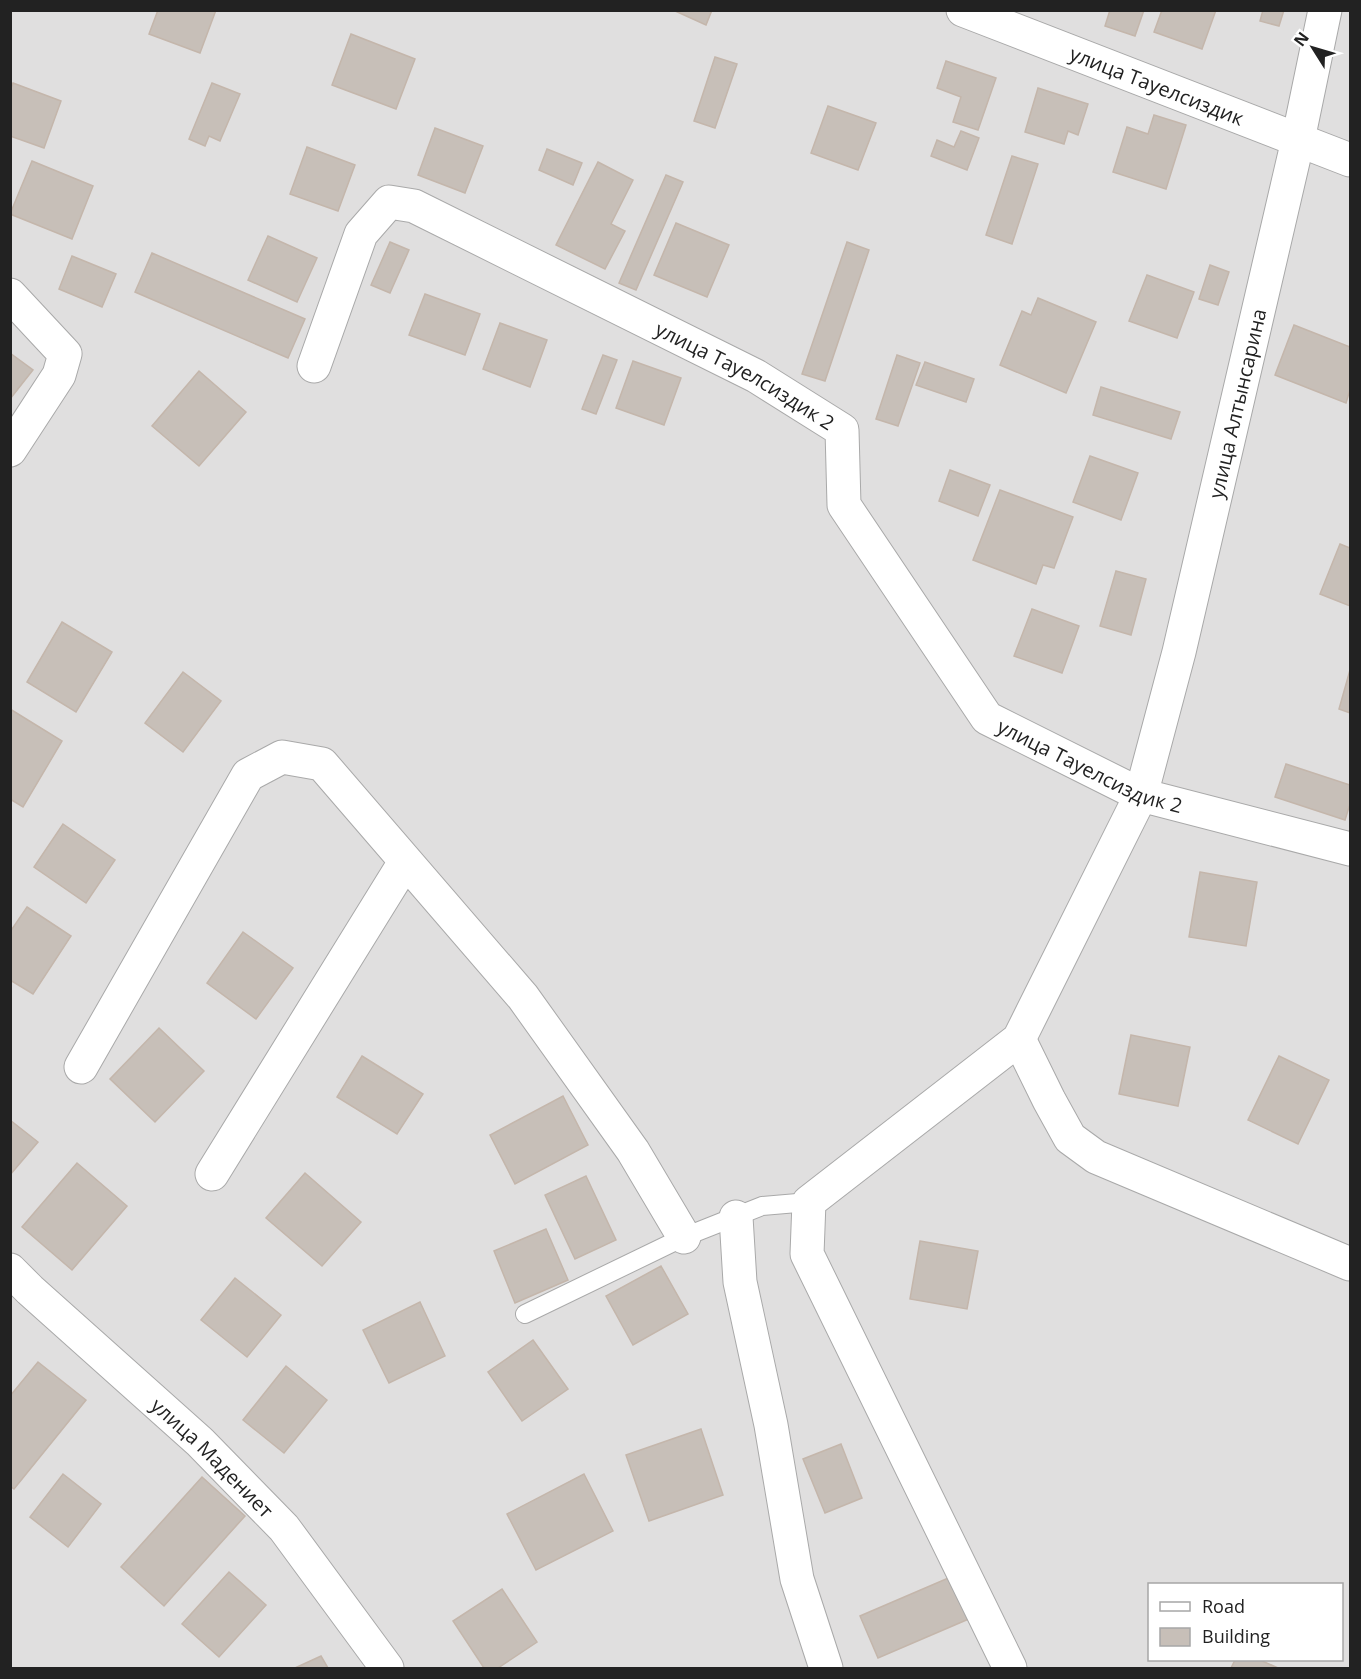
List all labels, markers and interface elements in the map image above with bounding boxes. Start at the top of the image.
north arrow [1283,18,1343,78]
text: N [1288,27,1314,51]
street label: улица Тауелсиздик [1066,39,1248,131]
street label: улица Алтынсарина [1202,306,1272,501]
street label: улица Тауелсиздик 2 [651,315,840,436]
street label: улица Тауелсиздик 2 [993,712,1185,819]
street label: улица Мадениет [146,1391,280,1523]
legend [1148,1583,1343,1661]
text: Road [1202,1594,1245,1618]
text: Building [1202,1624,1270,1648]

